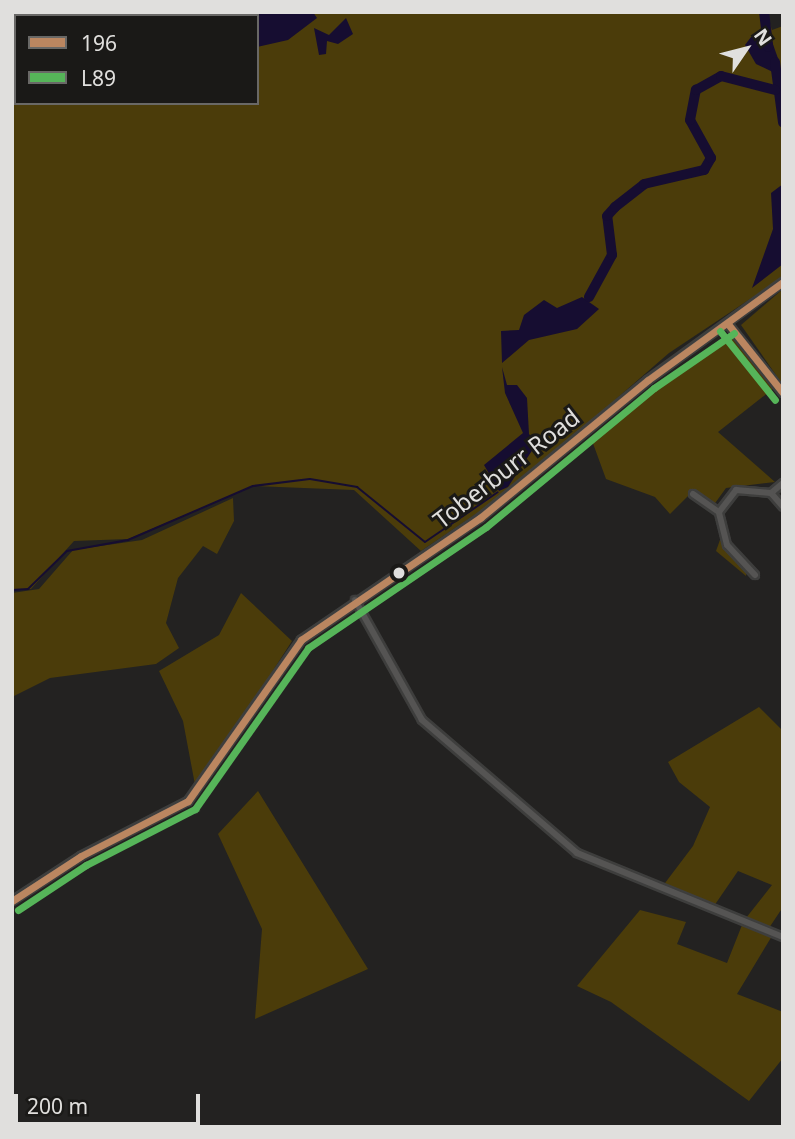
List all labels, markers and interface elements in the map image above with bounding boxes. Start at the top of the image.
legend [14,14,259,105]
north arrow [711,14,781,84]
text: N [748,23,778,51]
text: 196 [81,29,117,57]
text: L89 [81,64,116,92]
street label: Toberburr Road [427,402,585,534]
unlabelled marker [392,566,406,580]
scale bar [18,1080,203,1124]
text: 200 m [27,1092,88,1120]

